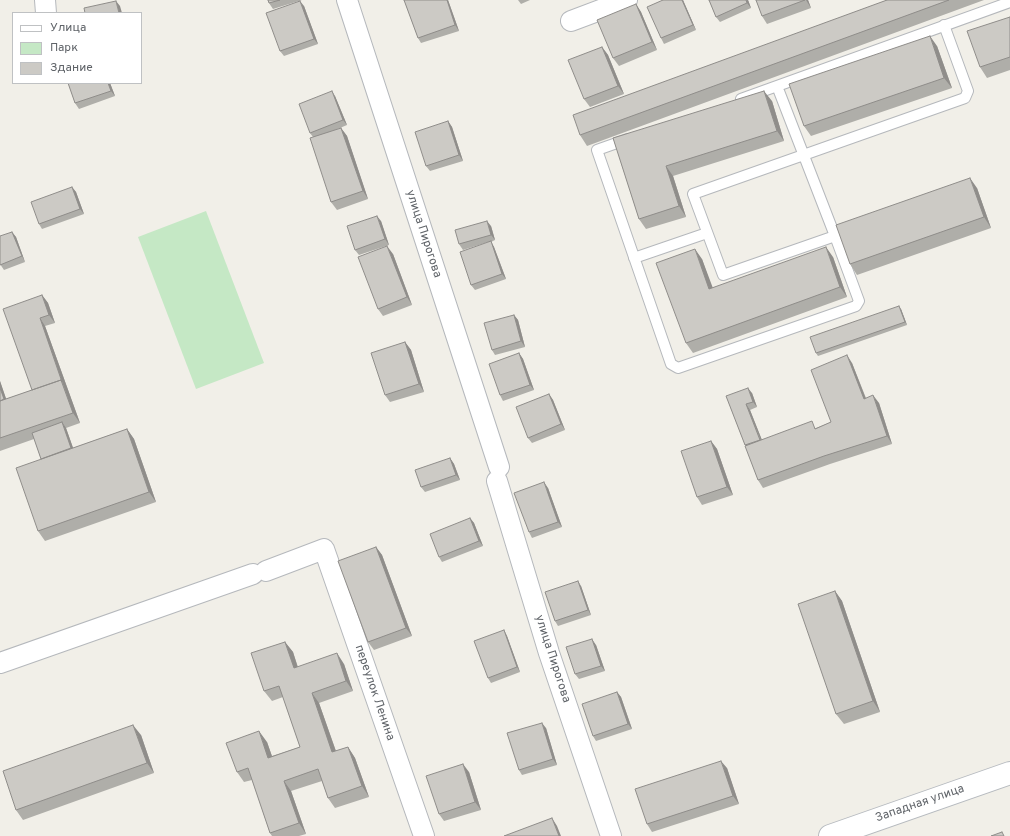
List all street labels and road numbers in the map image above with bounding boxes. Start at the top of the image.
street label: улица Пирогова [402,188,444,280]
street label: улица Пирогова [531,613,573,705]
street label: переулок Ленина [351,643,397,743]
street label: Западная улица [874,782,966,826]

